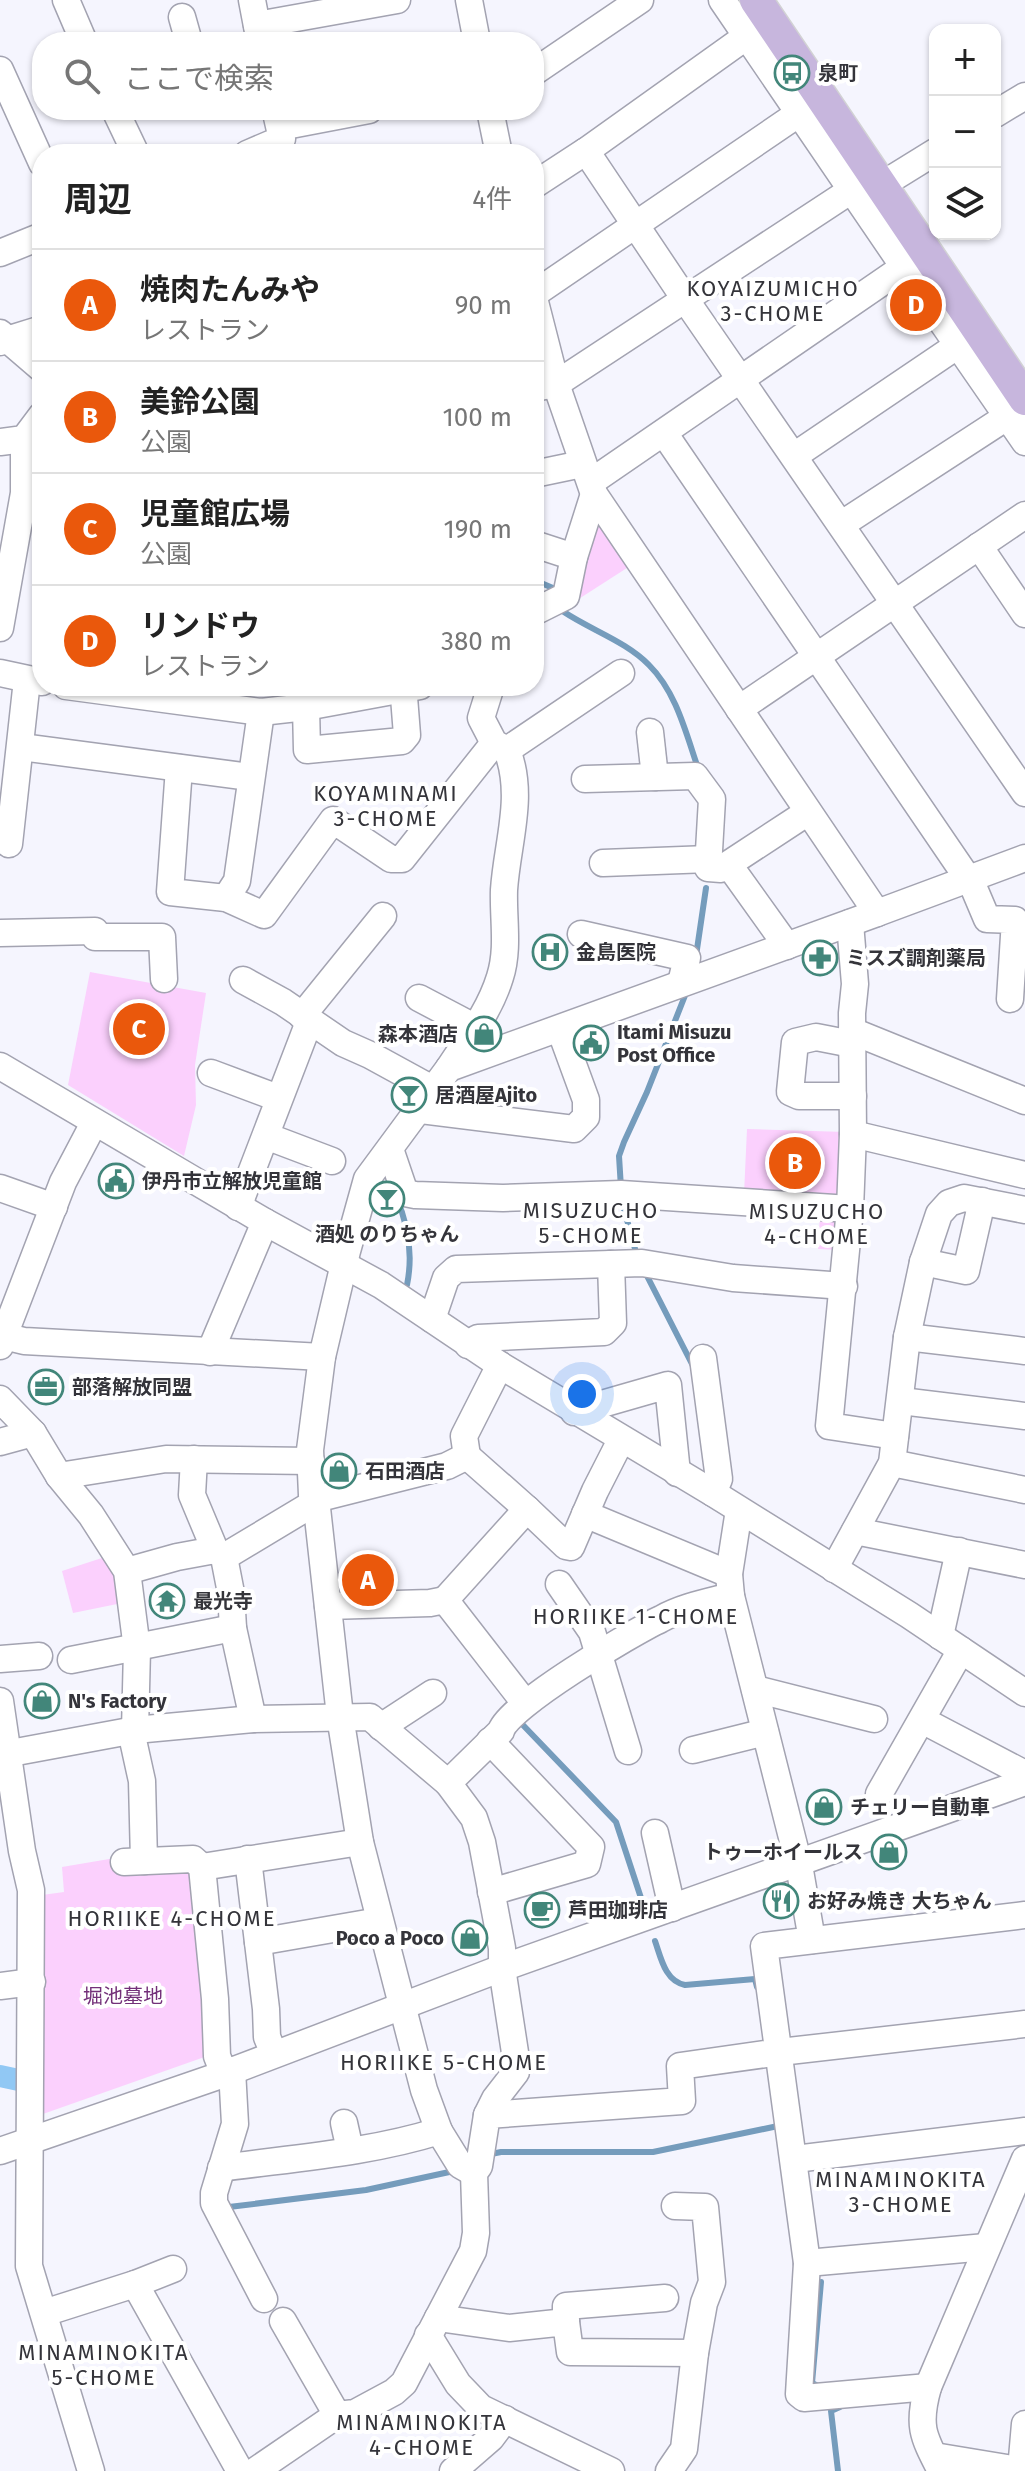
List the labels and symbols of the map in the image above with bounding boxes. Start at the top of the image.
bus stop icon: 泉町 [773,54,811,92]
place label: 泉町 [818,61,858,85]
district label: KOYAIZUMICHO 3-CHOME [686,275,860,327]
pin: D [890,275,942,335]
district label: KOYAMINAMI 3-CHOME [313,780,459,832]
hospital icon: 金島医院 [531,933,569,971]
pharmacy icon: ミスズ調剤薬局 [801,939,839,977]
place label: 金島医院 [576,940,656,964]
place label: ミスズ調剤薬局 [846,946,986,970]
pin: C [113,999,165,1059]
shop icon: 森本酒店 [465,1015,503,1053]
place label: Itami Misuzu Post Office [617,1020,731,1067]
place label: 森本酒店 [378,1022,458,1046]
public building icon: Itami Misuzu Post Office [572,1024,610,1062]
bar icon: 居酒屋Ajito [390,1076,428,1114]
place label: 居酒屋Ajito [435,1083,537,1107]
pin: B [769,1133,821,1193]
public building icon: 伊丹市立解放児童館 [97,1162,135,1200]
place label: 伊丹市立解放児童館 [142,1169,322,1193]
bar icon: 酒処 のりちゃん [368,1180,406,1218]
district label: MISUZUCHO 5-CHOME [523,1197,659,1249]
district label: MISUZUCHO 4-CHOME [749,1198,885,1250]
place label: 酒処 のりちゃん [315,1222,459,1246]
office icon: 部落解放同盟 [27,1368,65,1406]
your location [562,1374,602,1414]
place label: 部落解放同盟 [72,1375,192,1399]
shop icon: 石田酒店 [320,1452,358,1490]
place label: 石田酒店 [365,1459,445,1483]
pin: A [342,1550,394,1610]
temple icon: 最光寺 [148,1582,186,1620]
place label: 最光寺 [193,1589,253,1613]
district label: HORIIKE 1-CHOME [533,1603,739,1630]
shop icon: N's Factory [23,1682,61,1720]
place label: N's Factory [68,1689,167,1713]
shop icon: チェリー自動車 [805,1788,843,1826]
place label: チェリー自動車 [850,1795,990,1819]
shop icon: トゥーホイールス [870,1833,908,1871]
place label: トゥーホイールス [703,1840,863,1864]
restaurant icon: お好み焼き 大ちゃん [762,1882,800,1920]
place label: お好み焼き 大ちゃん [807,1889,992,1913]
cafe icon: 芦田珈琲店 [523,1891,561,1929]
place label: 芦田珈琲店 [568,1898,668,1922]
district label: HORIIKE 4-CHOME [68,1905,276,1932]
shop icon: Poco a Poco [451,1919,489,1957]
place label: Poco a Poco [336,1926,444,1950]
park label: 堀池墓地 [83,1984,163,2008]
district label: HORIIKE 5-CHOME [340,2049,548,2076]
district label: MINAMINOKITA 3-CHOME [815,2166,987,2218]
district label: MINAMINOKITA 5-CHOME [18,2339,190,2391]
district label: MINAMINOKITA 4-CHOME [336,2409,508,2461]

